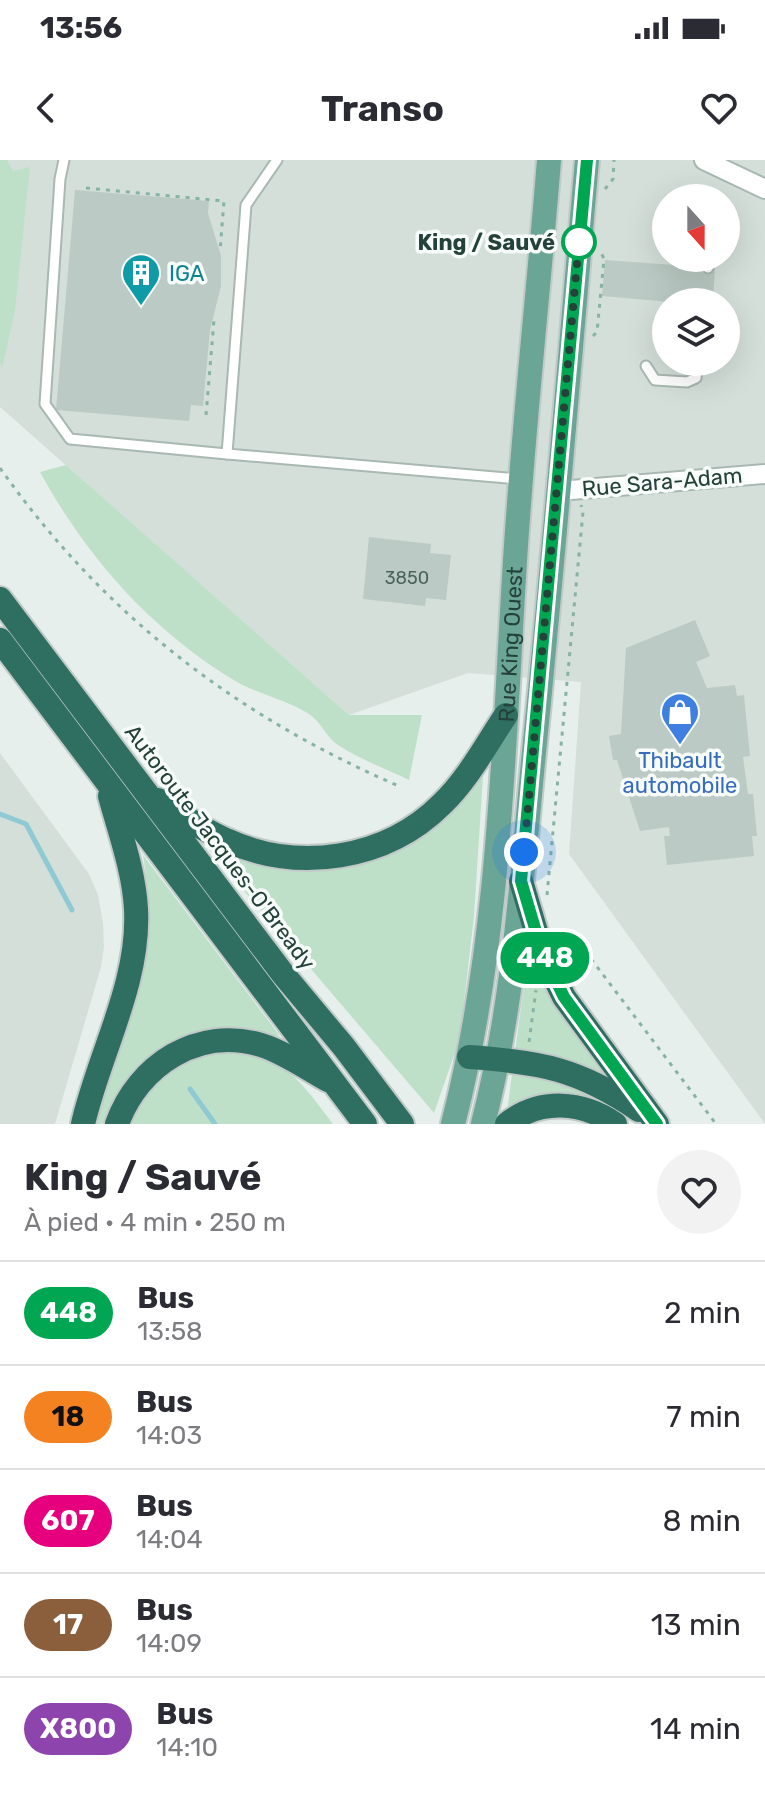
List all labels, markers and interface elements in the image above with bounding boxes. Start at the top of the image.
text: 13:56 [40,10,122,46]
icon: back [24,86,68,130]
icon: heart [697,86,741,130]
text: Transo [321,87,444,130]
north arrow [652,184,740,272]
map controls [652,184,740,376]
marker: King / Sauvé [562,225,596,259]
place label: King / Sauvé [418,229,555,256]
building icon: IGA [120,252,162,307]
place label: IGA [169,260,205,287]
button: layers [652,288,740,376]
street label: Rue Sara-Adam [581,462,743,502]
street label: Rue King Ouest [492,565,528,723]
house number: 3850 [385,567,429,589]
shop icon: Thibault automobile [659,691,701,746]
street label: Autoroute Jacques-O'Bready [119,719,321,975]
place label: Thibault automobile [623,747,737,799]
your location [504,832,544,872]
line badge: 448 [499,932,591,984]
text: 448 [516,941,574,974]
button: heart [657,1150,741,1234]
text: King / Sauvé [24,1154,261,1200]
text: À pied · 4 min · 250 m [24,1207,286,1238]
text: Bus [137,1280,194,1316]
text: 2 min [664,1295,741,1331]
text: 448 [40,1296,97,1329]
text: 13:58 [137,1316,203,1347]
text: Bus [136,1384,193,1420]
text: 7 min [666,1399,741,1435]
text: 18 [52,1400,84,1433]
text: 14:03 [136,1420,202,1451]
text: Bus [136,1488,193,1524]
text: 8 min [662,1503,741,1539]
text: 607 [41,1504,95,1537]
text: 14:04 [136,1524,203,1555]
text: Bus [136,1592,193,1628]
text: 13 min [651,1607,741,1643]
text: 17 [53,1608,83,1641]
text: 14:09 [136,1628,202,1659]
text: Bus [156,1696,213,1732]
text: 14 min [650,1711,741,1747]
text: X800 [40,1712,116,1745]
text: 14:10 [156,1732,218,1763]

